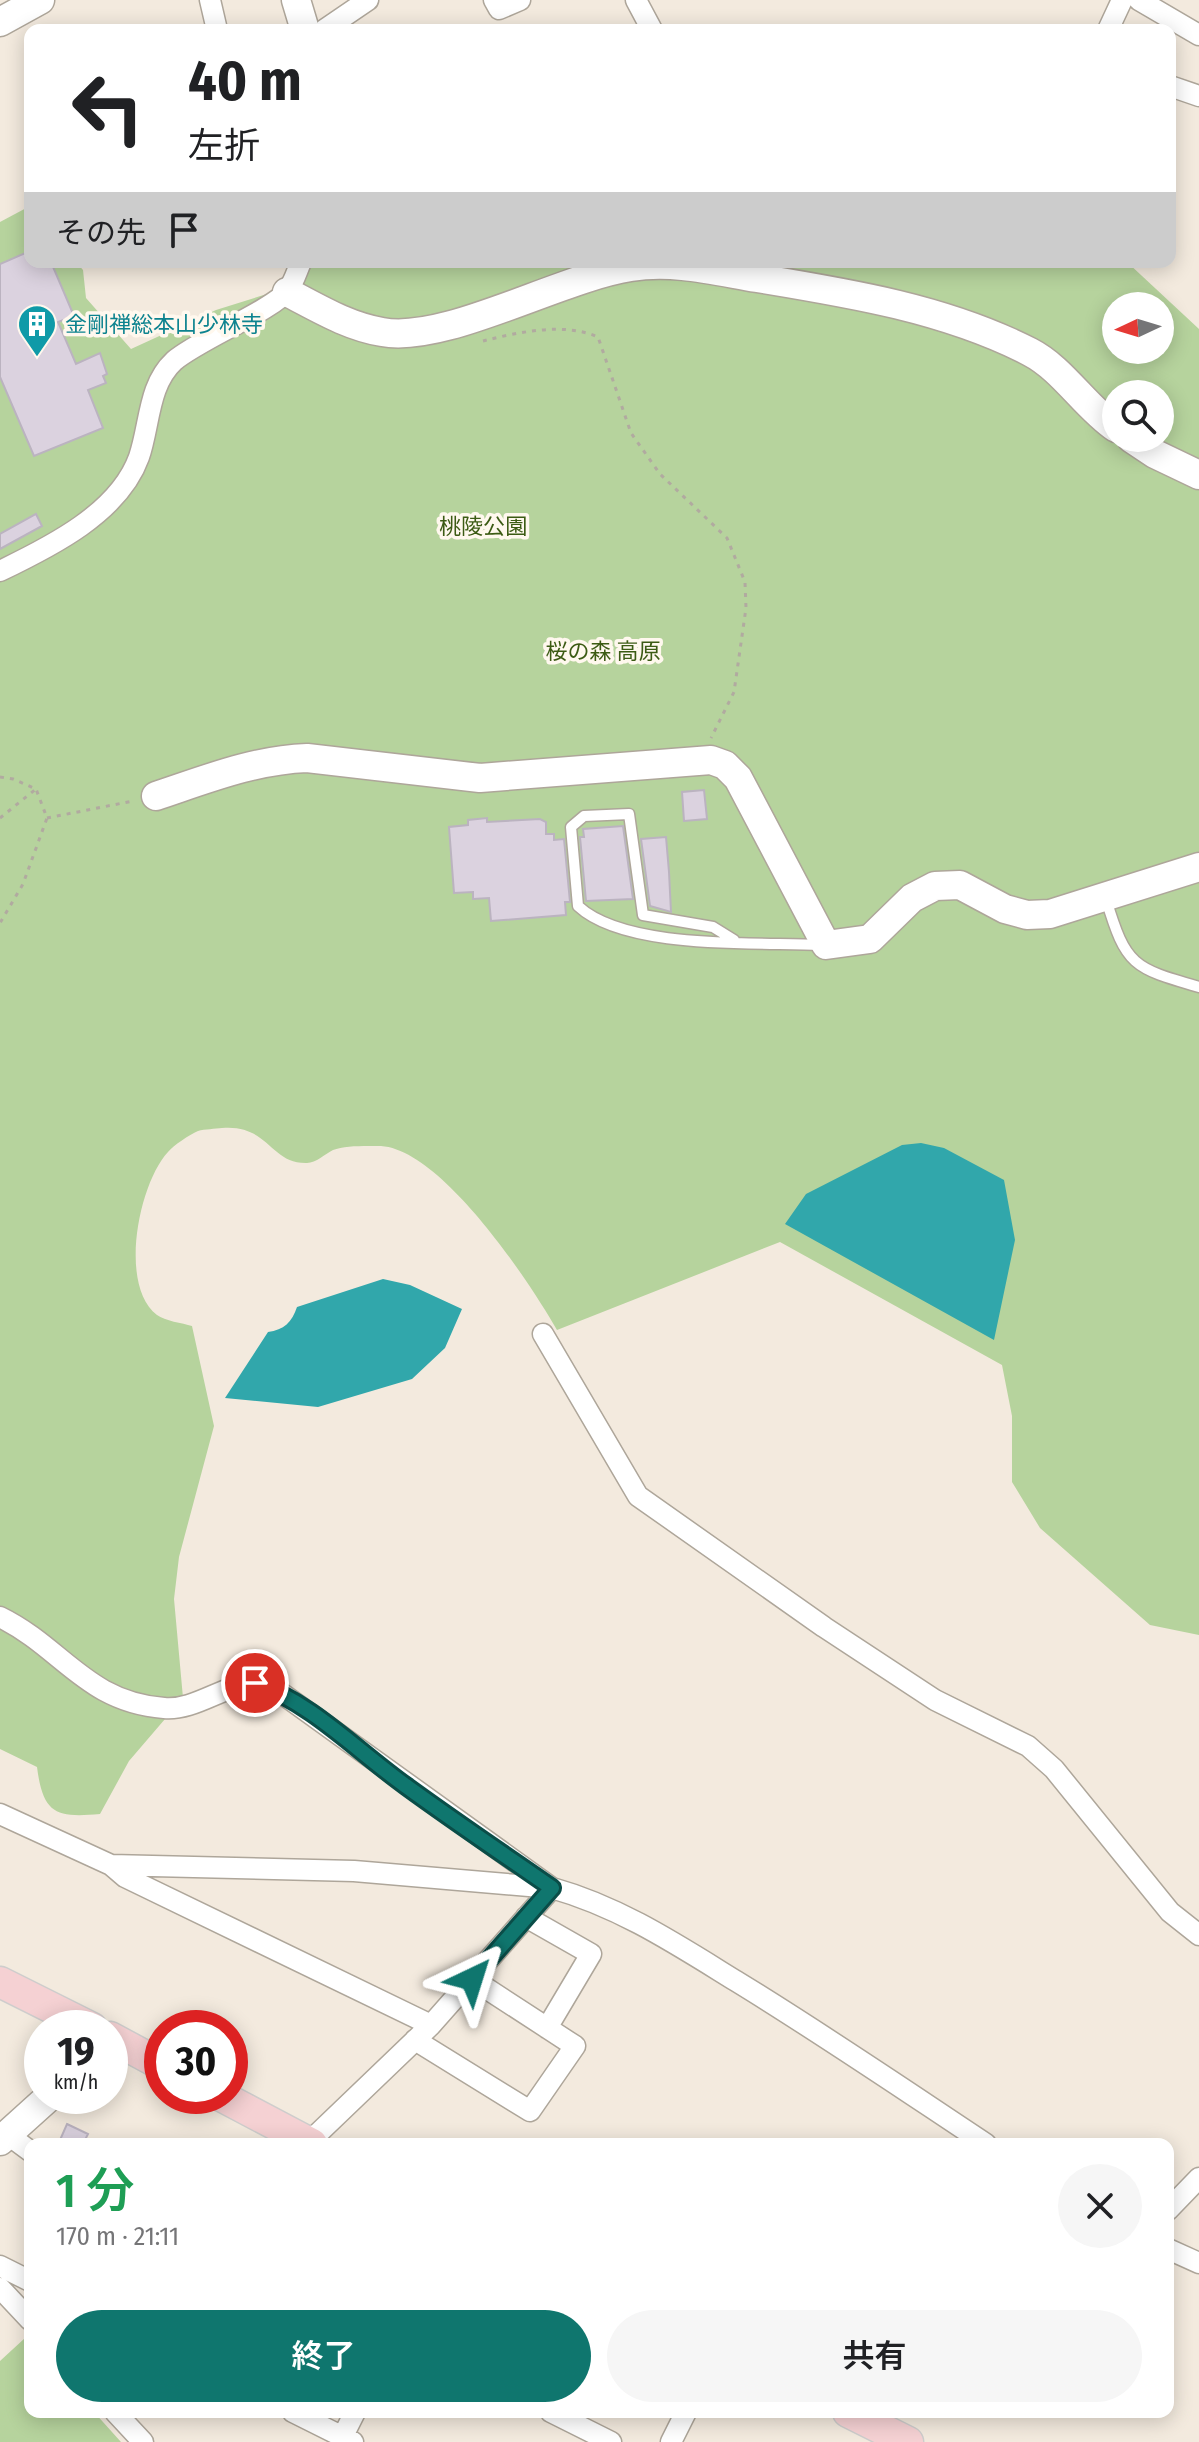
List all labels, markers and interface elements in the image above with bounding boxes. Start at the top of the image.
text: 40 m [188,48,302,115]
icon: left [56,56,160,160]
text: 左折 [188,124,260,168]
icon: arrive [162,208,206,252]
text: その先 [56,215,146,251]
north arrow [1102,292,1174,364]
map controls [1102,292,1174,452]
building icon: 金剛禅総本山少林寺 [16,303,58,358]
place label: 金剛禅総本山少林寺 [65,311,263,338]
button: search [1102,380,1174,452]
park label: 桃陵公園 [439,513,527,540]
park label: 桜の森 高原 [545,638,661,665]
pin [221,1649,289,1717]
icon: arrive [233,1661,277,1705]
position arrow [430,1937,514,2021]
speed limit sign: 30 [144,2010,248,2114]
text: 19 [57,2028,95,2076]
text: km/h [54,2070,98,2094]
text: 1 分 [56,2162,134,2220]
button: close [1058,2164,1142,2248]
text: 170 m · 21:11 [56,2221,179,2252]
button: 終了 [56,2310,591,2402]
button: 共有 [607,2310,1142,2402]

